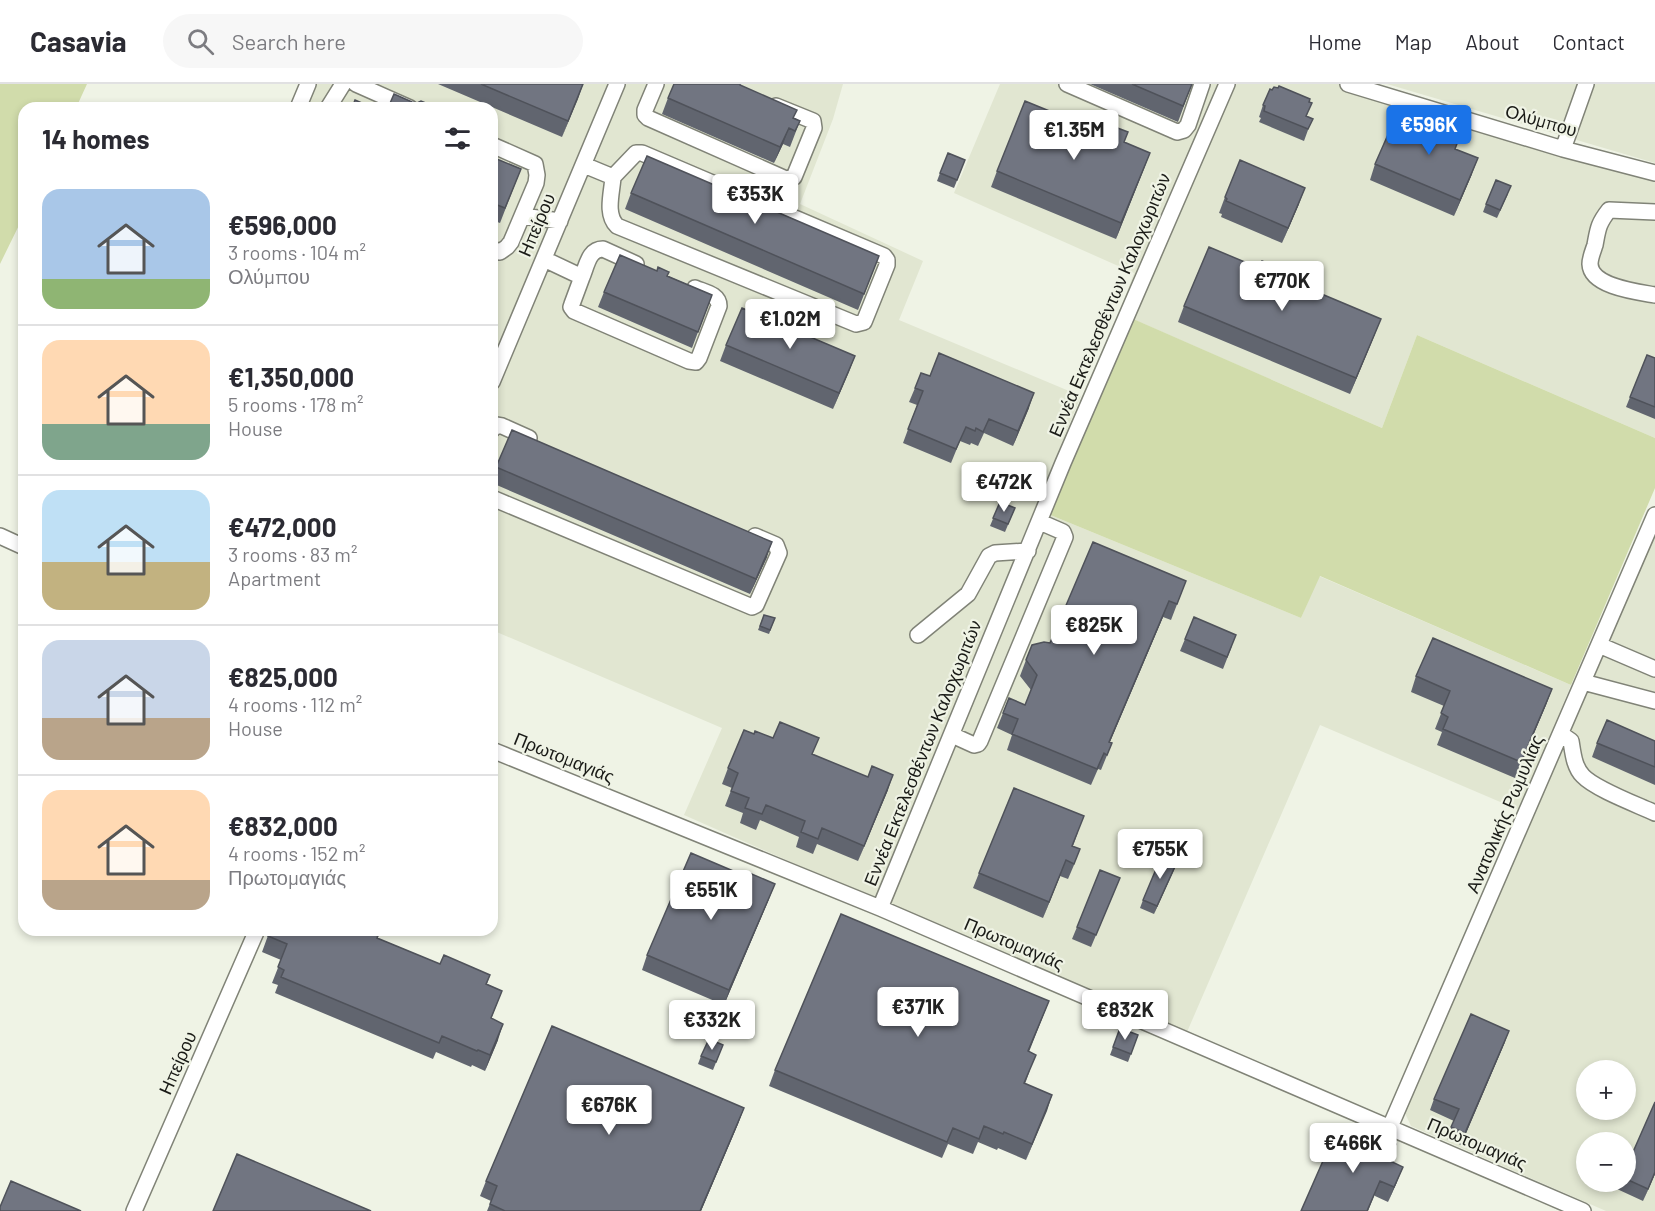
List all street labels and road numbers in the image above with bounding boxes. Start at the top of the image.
street label: Ολύμπου [1503,99,1580,141]
street label: Εννέα Εκτελεσθέντων Καλοχωριτών [1043,169,1175,440]
street label: Ηπείρου [513,190,559,260]
street label: Εννέα Εκτελεσθέντων Καλοχωριτών [859,617,986,889]
street label: Πρωτομαγιάς [511,727,618,787]
street label: Ανατολικής Ρωμυλίας [1461,731,1547,896]
street label: Πρωτομαγιάς [961,912,1068,974]
street label: Ηπείρου [153,1028,201,1098]
street label: Πρωτομαγιάς [1424,1112,1531,1174]

